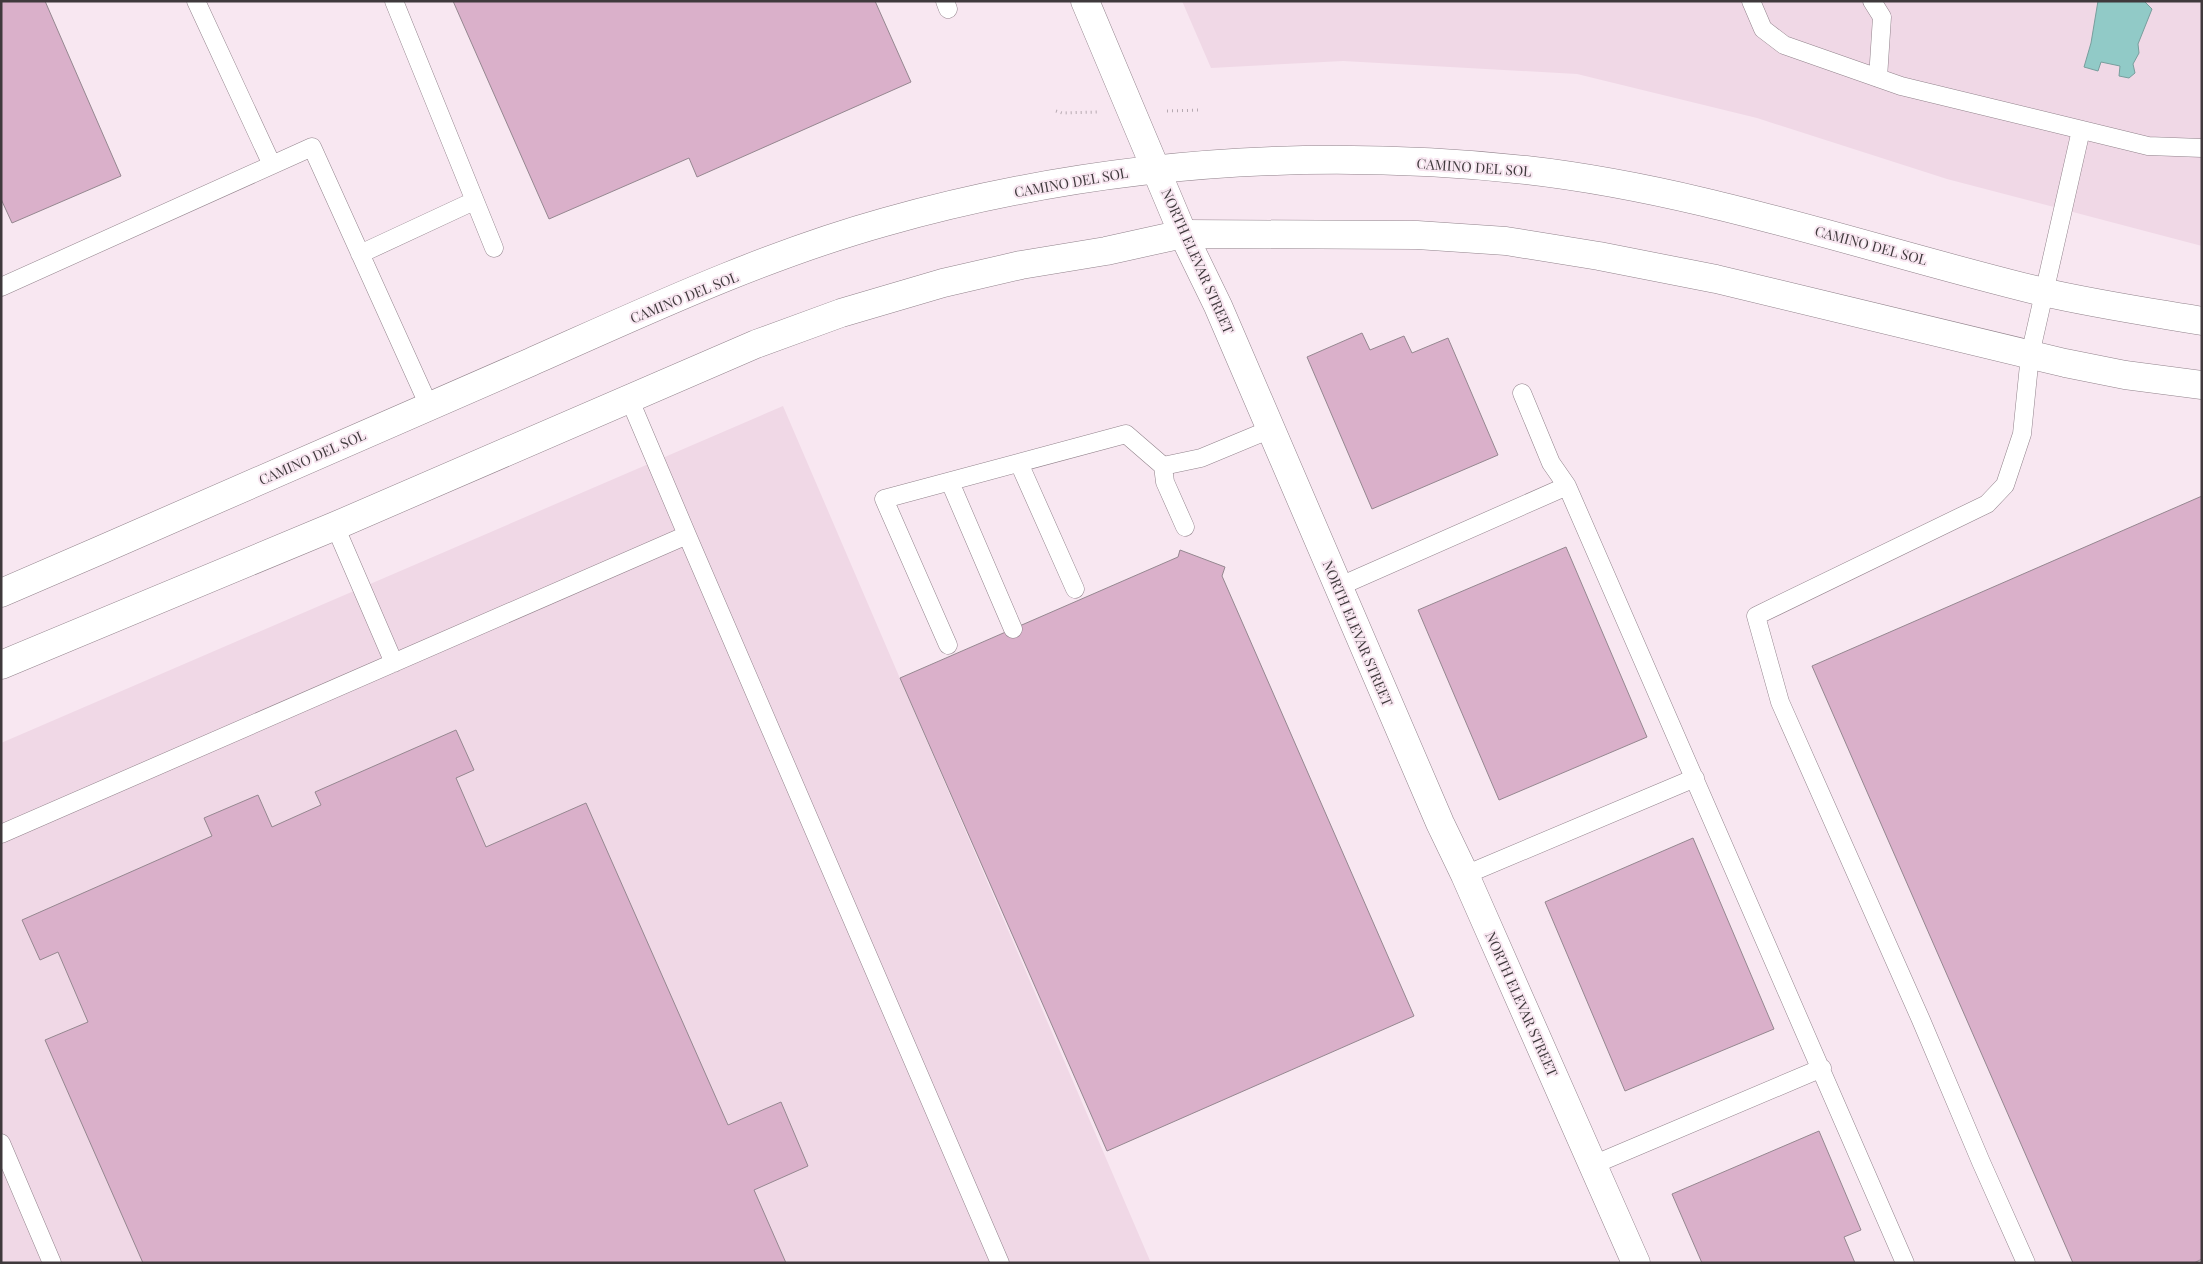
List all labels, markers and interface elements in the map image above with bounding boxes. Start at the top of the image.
street label: CAMINO DEL SOL [1416,154,1532,180]
street label: CAMINO DEL SOL [1013,163,1129,201]
street label: NORTH ELEVAR STREET [1157,185,1239,337]
street label: CAMINO DEL SOL [1813,221,1929,269]
street label: CAMINO DEL SOL [627,267,741,327]
street label: CAMINO DEL SOL [256,425,368,489]
street label: NORTH ELEVAR STREET [1319,557,1398,709]
street label: NORTH ELEVAR STREET [1481,928,1563,1080]

